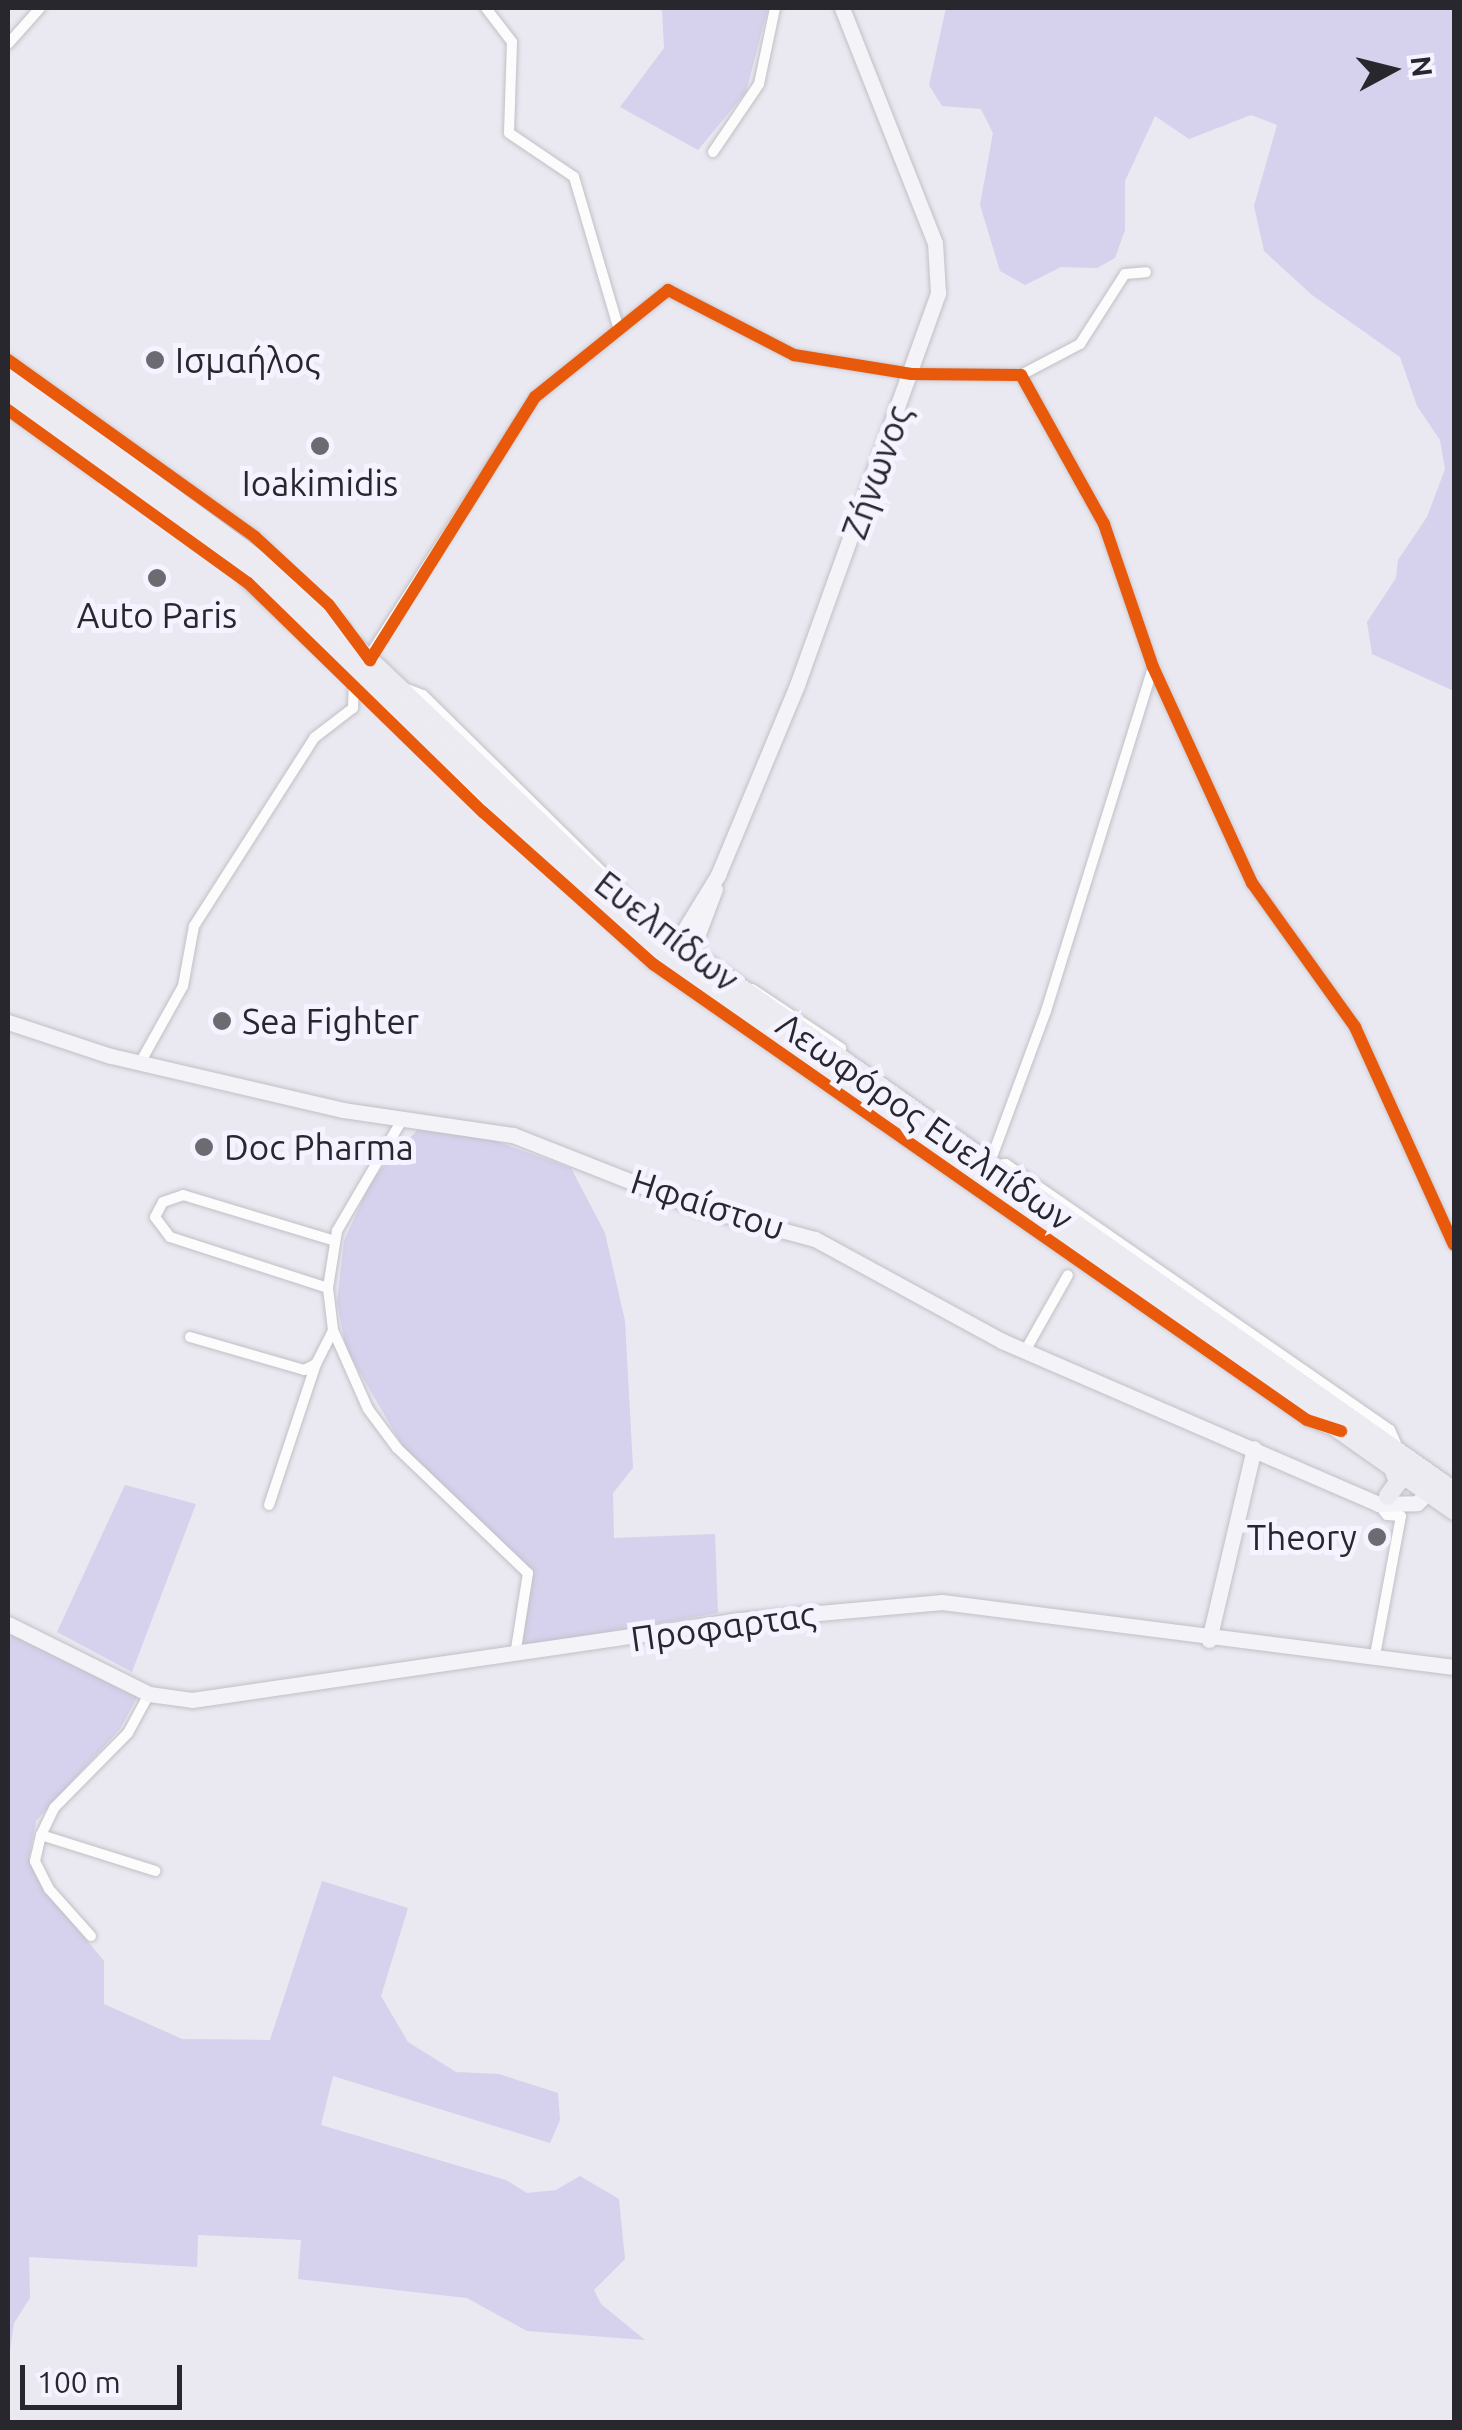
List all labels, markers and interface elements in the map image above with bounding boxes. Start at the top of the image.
north arrow [1342,20,1442,120]
text: N [1406,54,1439,79]
place label: Ισμαήλος [175,339,320,381]
marker: Ισμαήλος [144,349,166,371]
street label: Ζήνωνος [833,400,919,544]
marker: Ioakimidis [309,435,331,457]
place label: Ioakimidis [242,462,398,504]
marker: Auto Paris [146,567,168,589]
place label: Auto Paris [77,594,237,636]
street label: Ευελπίδων [587,862,747,1000]
place label: Sea Fighter [242,1000,419,1042]
street label: Λεωφόρος Ευελπίδων [769,1003,1081,1239]
marker: Sea Fighter [211,1010,233,1032]
place label: Doc Pharma [224,1126,414,1168]
marker: Doc Pharma [193,1136,215,1158]
street label: Ηφαίστου [626,1159,790,1249]
place label: Theory [1247,1516,1357,1558]
marker: Theory [1366,1526,1388,1548]
street label: Προφαρτας [628,1592,818,1660]
scale bar [25,2345,188,2407]
text: 100 m [37,2365,121,2399]

